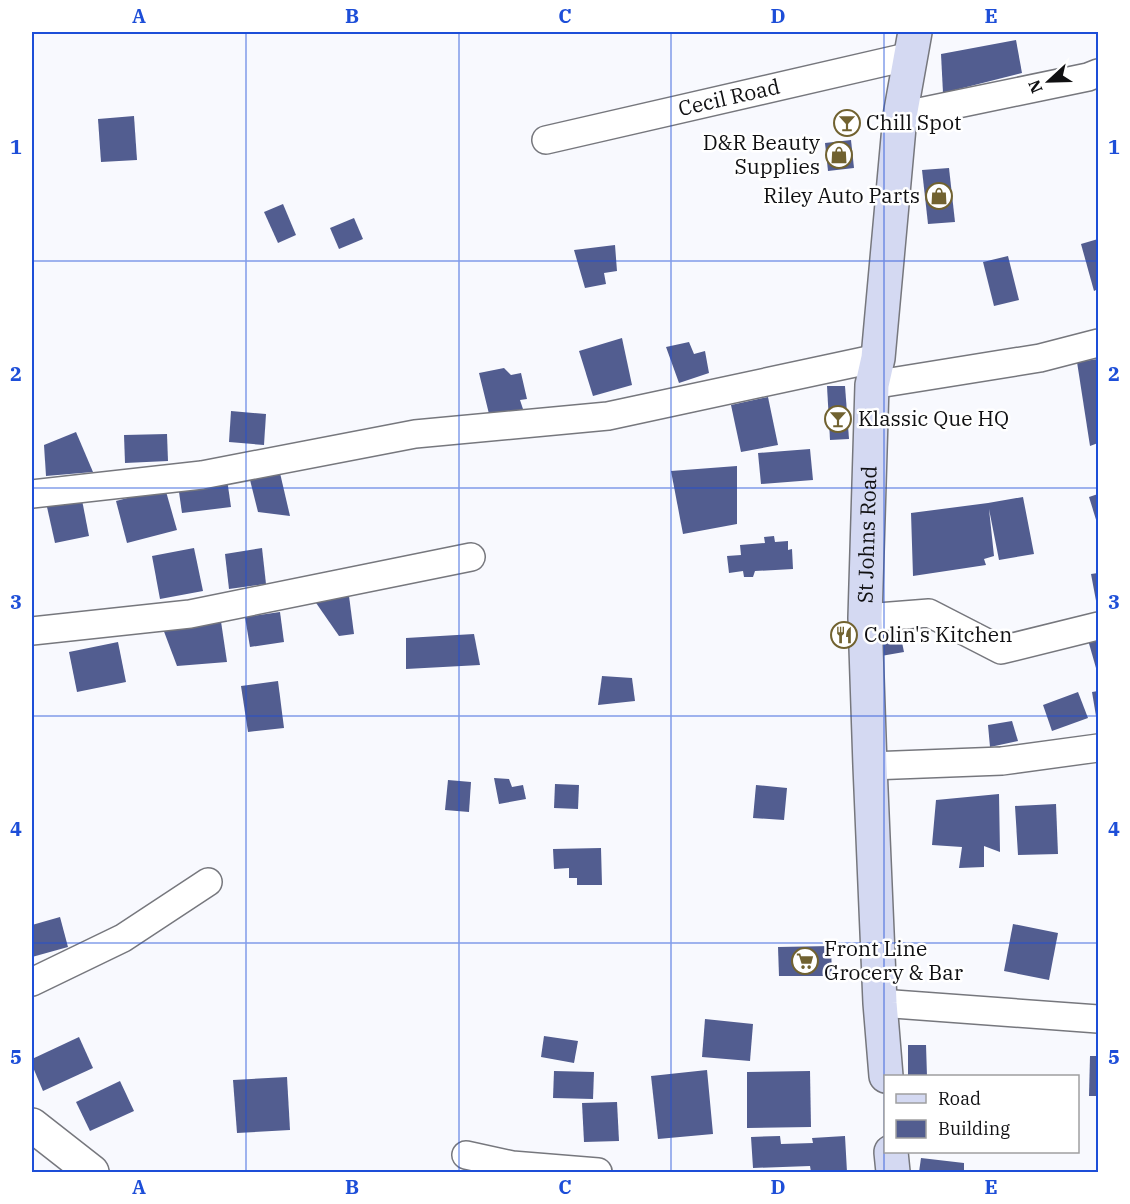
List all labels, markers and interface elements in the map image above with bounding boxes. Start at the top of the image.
text: A [132,2,146,29]
text: B [345,2,359,29]
text: C [558,2,572,29]
text: D [770,2,786,29]
text: E [984,2,998,29]
north arrow [1019,51,1079,111]
street label: Cecil Road [675,72,783,122]
text: N [1023,77,1047,96]
bar icon: Chill Spot [832,108,862,138]
place label: Chill Spot [866,108,961,136]
place label: D&R Beauty Supplies [703,128,821,180]
text: 1 [10,133,22,160]
text: 1 [1108,133,1120,160]
shop icon: D&R Beauty Supplies [824,140,854,170]
place label: Riley Auto Parts [763,181,920,209]
shop icon: Riley Auto Parts [924,181,954,211]
text: 2 [10,360,22,387]
text: 2 [1108,360,1120,387]
bar icon: Klassic Que HQ [823,404,853,434]
place label: Klassic Que HQ [858,404,1009,432]
street label: St Johns Road [850,465,883,604]
text: 3 [10,588,22,615]
text: 3 [1108,588,1120,615]
restaurant icon: Colin's Kitchen [829,620,859,650]
place label: Colin's Kitchen [864,620,1012,648]
text: 4 [10,815,22,842]
text: 4 [1108,815,1120,842]
place label: Front Line Grocery & Bar [824,934,964,986]
supermarket icon: Front Line Grocery & Bar [790,946,820,976]
text: 5 [10,1043,22,1070]
text: 5 [1108,1043,1120,1070]
legend [884,1075,1079,1153]
text: Road [938,1087,981,1110]
text: Building [938,1117,1010,1140]
text: A [132,1173,146,1200]
text: B [345,1173,359,1200]
text: C [558,1173,572,1200]
text: D [770,1173,786,1200]
text: E [984,1173,998,1200]

